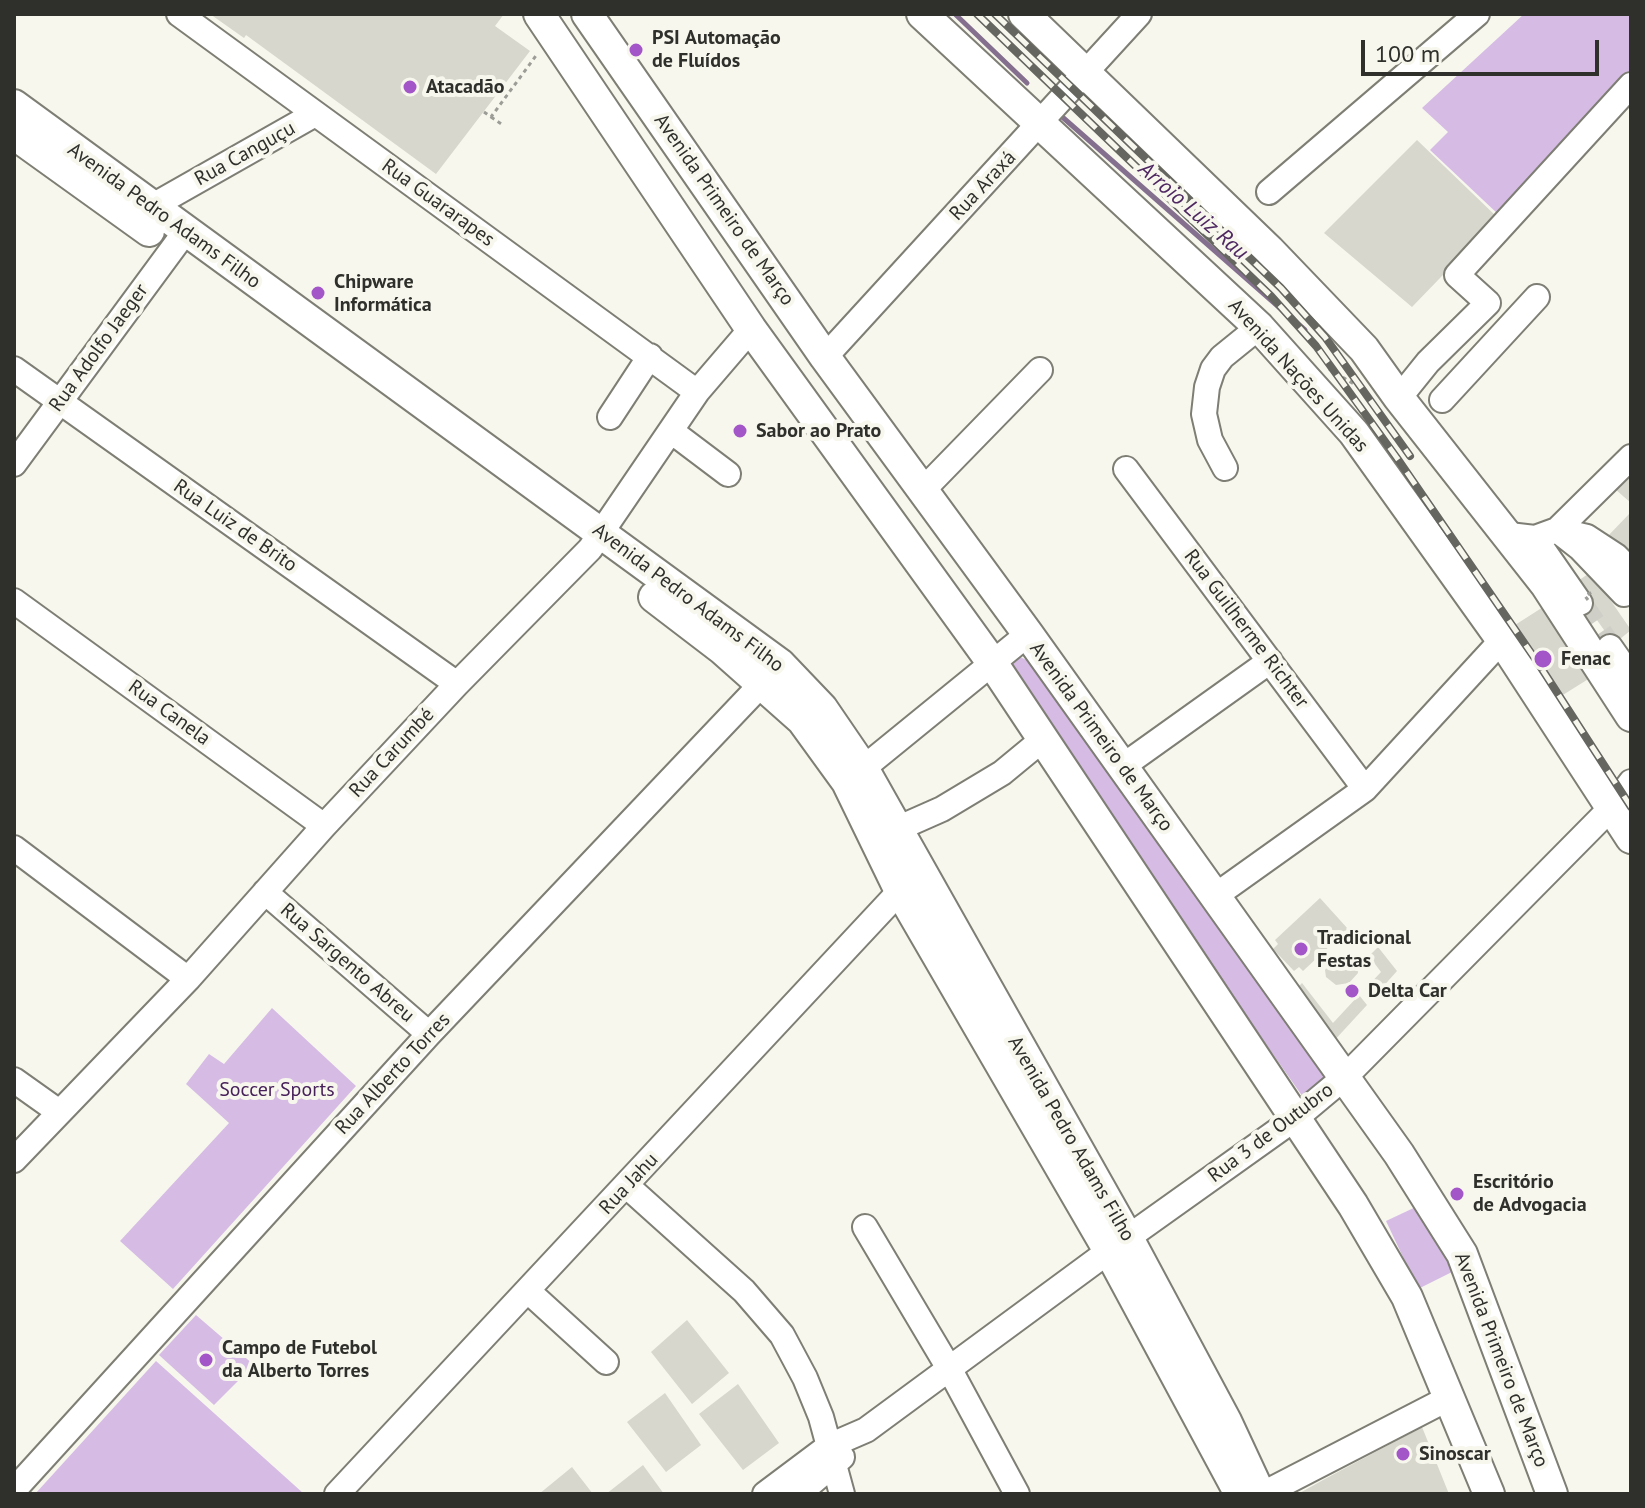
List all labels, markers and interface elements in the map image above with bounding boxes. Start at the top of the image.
scale bar [1365,24,1603,74]
place label: PSI Automação de Fluídos [652,26,781,73]
text: 100 m [1375,38,1440,69]
marker: PSI Automação de Fluídos [627,41,645,59]
place label: Atacadão [426,75,504,99]
marker: Atacadão [401,78,419,96]
street label: Avenida Primeiro de Março [649,110,799,310]
street label: Rua Canguçu [191,117,299,191]
street label: Avenida Pedro Adams Filho [63,138,265,294]
street label: Rua Araxá [945,146,1021,226]
street label: Rua Guararapes [377,154,499,252]
water label: Arroio Luiz Rau [1133,156,1253,266]
place label: Chipware Informática [334,270,432,317]
street label: Rua Adolfo Jaeger [45,279,153,417]
marker: Chipware Informática [309,284,327,302]
street label: Avenida Nações Unidas [1223,294,1373,458]
place label: Sabor ao Prato [756,419,881,443]
marker: Sabor ao Prato [731,422,749,440]
street label: Rua Luiz de Brito [169,474,301,578]
street label: Avenida Pedro Adams Filho [588,518,788,678]
street label: Rua Guilherme Richter [1179,545,1313,713]
street label: Avenida Primeiro de Março [1024,638,1178,836]
place label: Fenac [1561,647,1611,671]
marker: Fenac [1532,648,1554,670]
street label: Rua Canela [123,675,215,751]
street label: Rua Carumbé [345,703,439,803]
street label: Rua Sargento Abreu [275,898,419,1028]
place label: Tradicional Festas [1317,926,1411,973]
marker: Tradicional Festas [1292,940,1310,958]
place label: Delta Car [1368,979,1447,1003]
marker: Delta Car [1343,982,1361,1000]
street label: Rua Alberto Torres [330,1008,456,1140]
street label: Avenida Pedro Adams Filho [1002,1032,1140,1246]
park label: Soccer Sports [219,1078,335,1102]
street label: Rua 3 de Outubro [1204,1078,1338,1188]
street label: Rua Jahu [595,1148,663,1220]
place label: Escritório de Advogacia [1473,1170,1587,1217]
marker: Escritório de Advogacia [1448,1185,1466,1203]
street label: Avenida Primeiro de Março [1449,1249,1553,1471]
place label: Campo de Futebol da Alberto Torres [222,1336,377,1383]
marker: Campo de Futebol da Alberto Torres [197,1351,215,1369]
place label: Sinoscar [1419,1442,1491,1466]
marker: Sinoscar [1394,1445,1412,1463]

